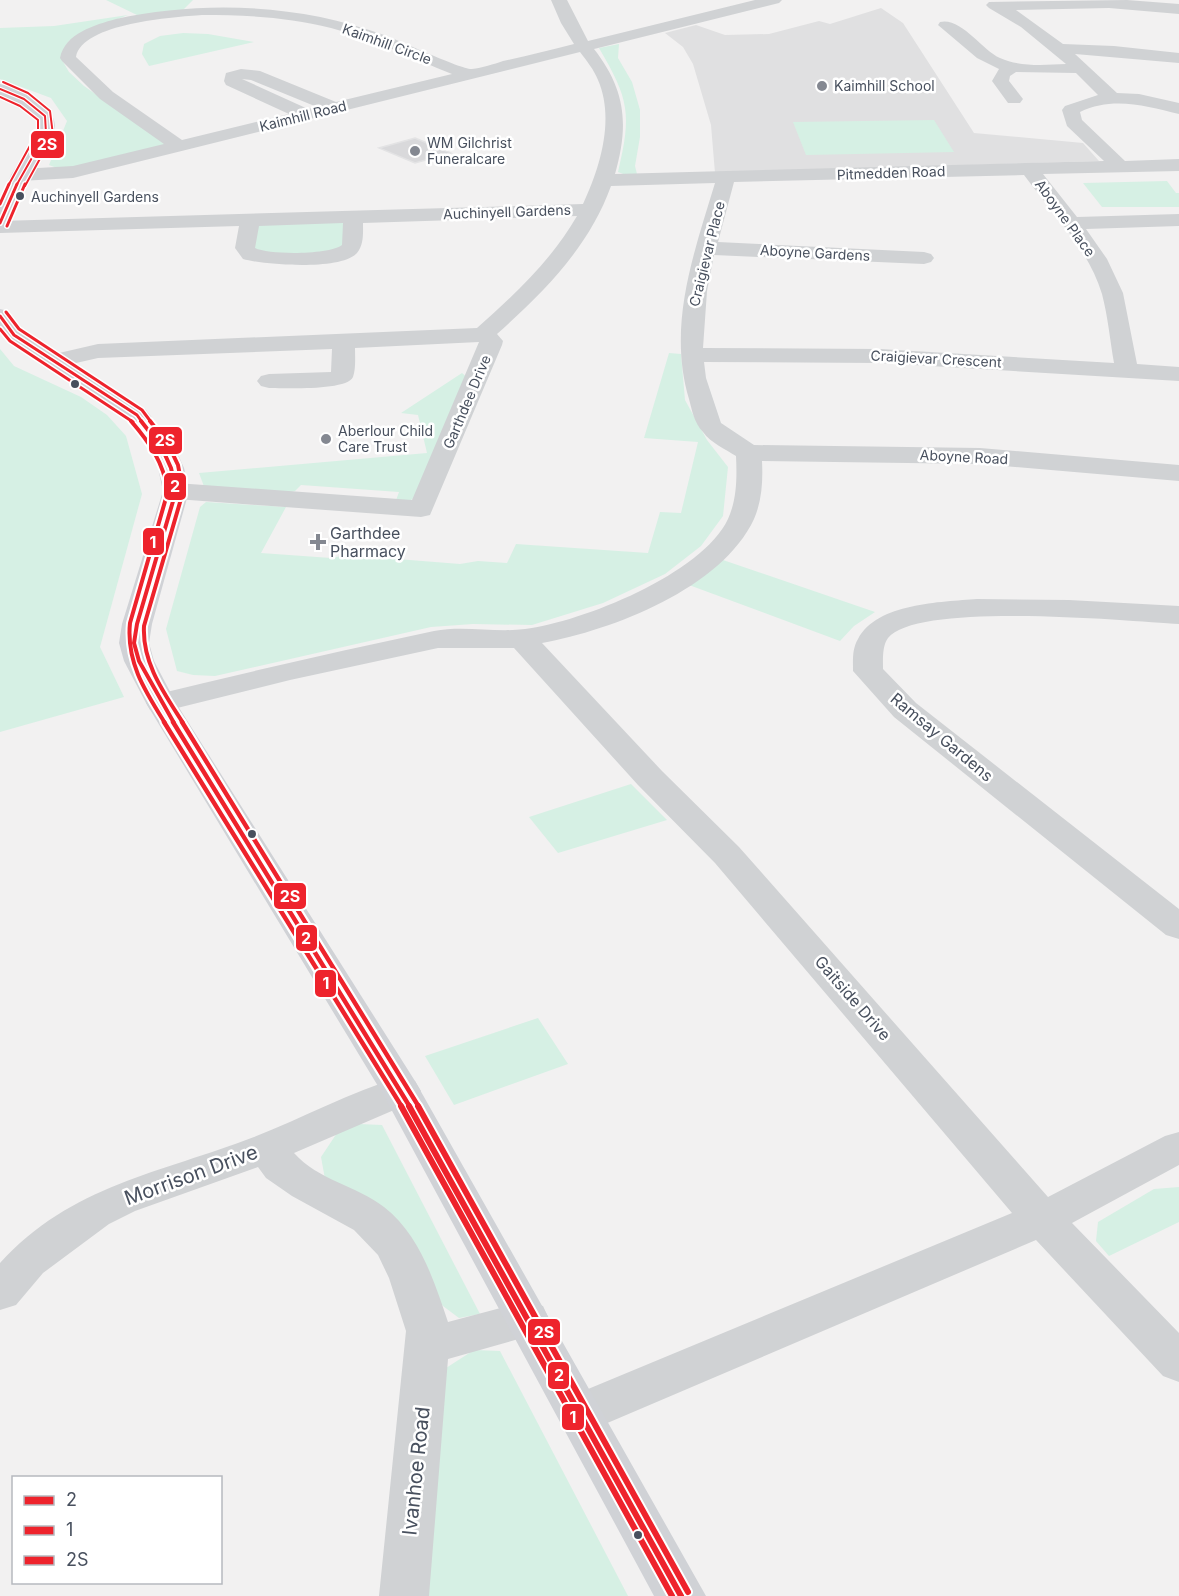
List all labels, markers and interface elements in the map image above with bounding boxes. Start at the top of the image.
street label: Kaimhill Circle [340,20,434,68]
place label: Kaimhill School [834,77,935,94]
marker: Kaimhill School [815,79,829,93]
street label: Kaimhill Road [258,96,348,135]
line badge: 2S [30,130,65,159]
text: 2S [37,134,57,154]
place label: WM Gilchrist Funeralcare [427,134,512,167]
marker: WM Gilchrist Funeralcare [408,144,422,158]
street label: Pitmedden Road [836,162,946,183]
street label: Aboyne Place [1032,176,1099,259]
place label: Auchinyell Gardens [31,188,159,205]
marker: Auchinyell Gardens [14,190,26,202]
street label: Craigievar Place [685,200,728,308]
street label: Auchinyell Gardens [443,201,571,222]
street label: Aboyne Gardens [759,241,871,264]
street label: Craigievar Crescent [870,347,1002,370]
street label: Garthdee Drive [439,352,494,451]
unlabelled marker [69,378,81,390]
place label: Aberlour Child Care Trust [338,422,433,455]
line badge: 2S [148,426,183,455]
text: 2S [155,430,175,450]
marker: Aberlour Child Care Trust [319,432,333,446]
street label: Aboyne Road [919,446,1009,467]
line badge: 2 [163,472,187,501]
text: 2 [170,476,180,496]
place label: Garthdee Pharmacy [330,523,406,561]
line badge: 1 [142,527,165,556]
text: 1 [150,532,156,552]
marker: Garthdee Pharmacy [311,535,325,549]
street label: Ramsay Gardens [887,688,997,786]
unlabelled marker [246,828,258,840]
line badge: 2S [273,882,307,910]
text: 2S [280,886,300,906]
line badge: 2 [295,924,318,952]
text: 2 [301,928,311,948]
street label: Gaitside Drive [811,952,895,1044]
line badge: 1 [314,969,337,998]
text: 1 [323,973,329,993]
street label: Morrison Drive [121,1140,261,1210]
line badge: 2S [527,1318,561,1346]
text: 2S [534,1322,554,1342]
line badge: 2 [547,1361,570,1390]
text: 2 [554,1365,564,1385]
line badge: 1 [561,1403,585,1431]
street label: Ivanhoe Road [397,1406,435,1536]
text: 1 [570,1407,576,1427]
legend [12,1476,222,1584]
text: 2 [66,1489,77,1510]
text: 1 [66,1519,73,1540]
unlabelled marker [632,1529,644,1541]
text: 2S [66,1549,89,1570]

